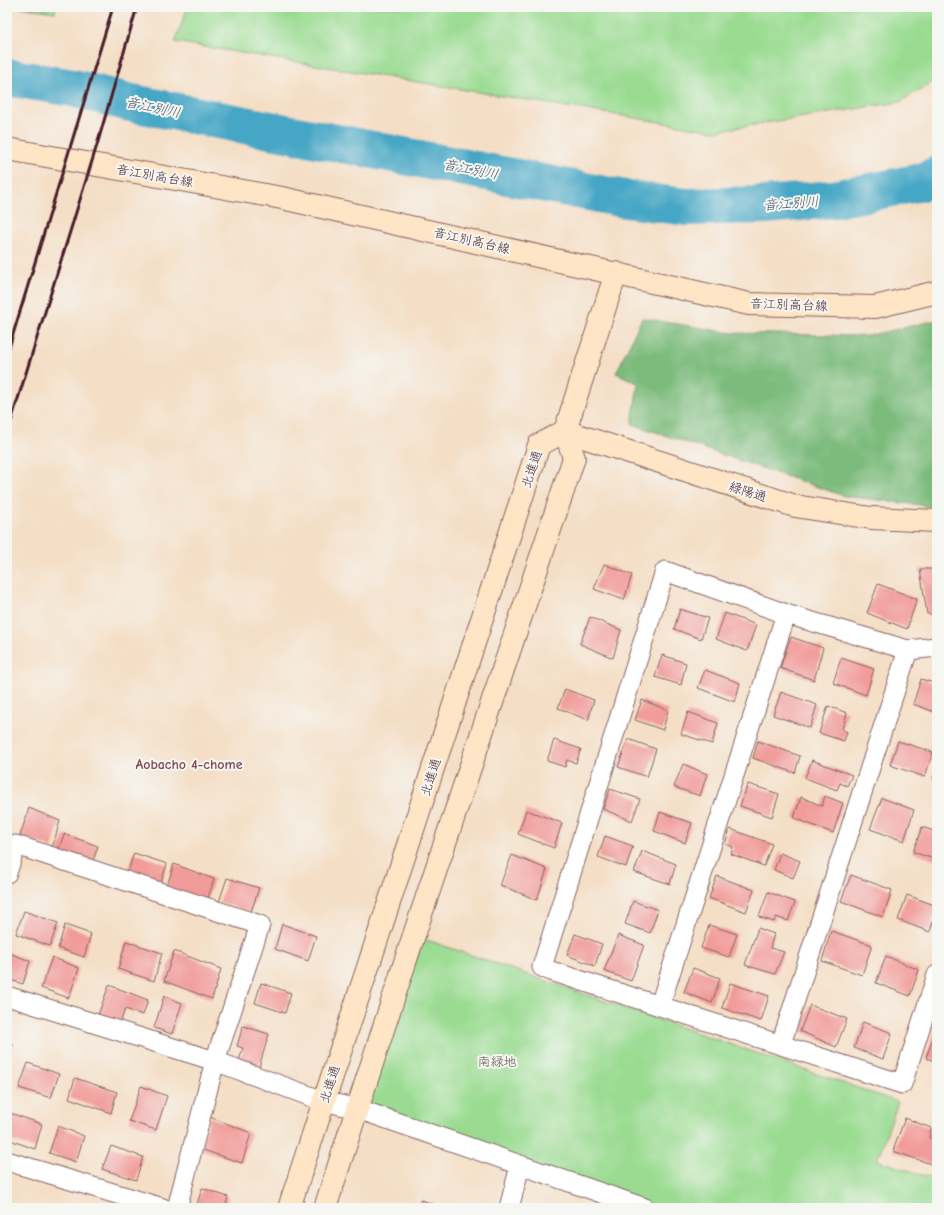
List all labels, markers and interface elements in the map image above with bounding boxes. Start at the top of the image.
water label: 音江別川 [124,93,182,122]
water label: 音江別川 [442,156,500,183]
street label: 音江別高台線 [115,161,196,190]
water label: 音江別川 [763,193,820,214]
street label: 音江別高台線 [432,224,513,257]
street label: 音江別高台線 [750,296,829,313]
street label: 北進通 [518,448,545,490]
street label: 緑陽通 [727,479,769,504]
district label: Aobacho 4-chome [135,756,243,773]
street label: 北進通 [417,756,444,798]
park label: 南緑地 [477,1054,517,1069]
street label: 北進通 [316,1063,343,1105]

